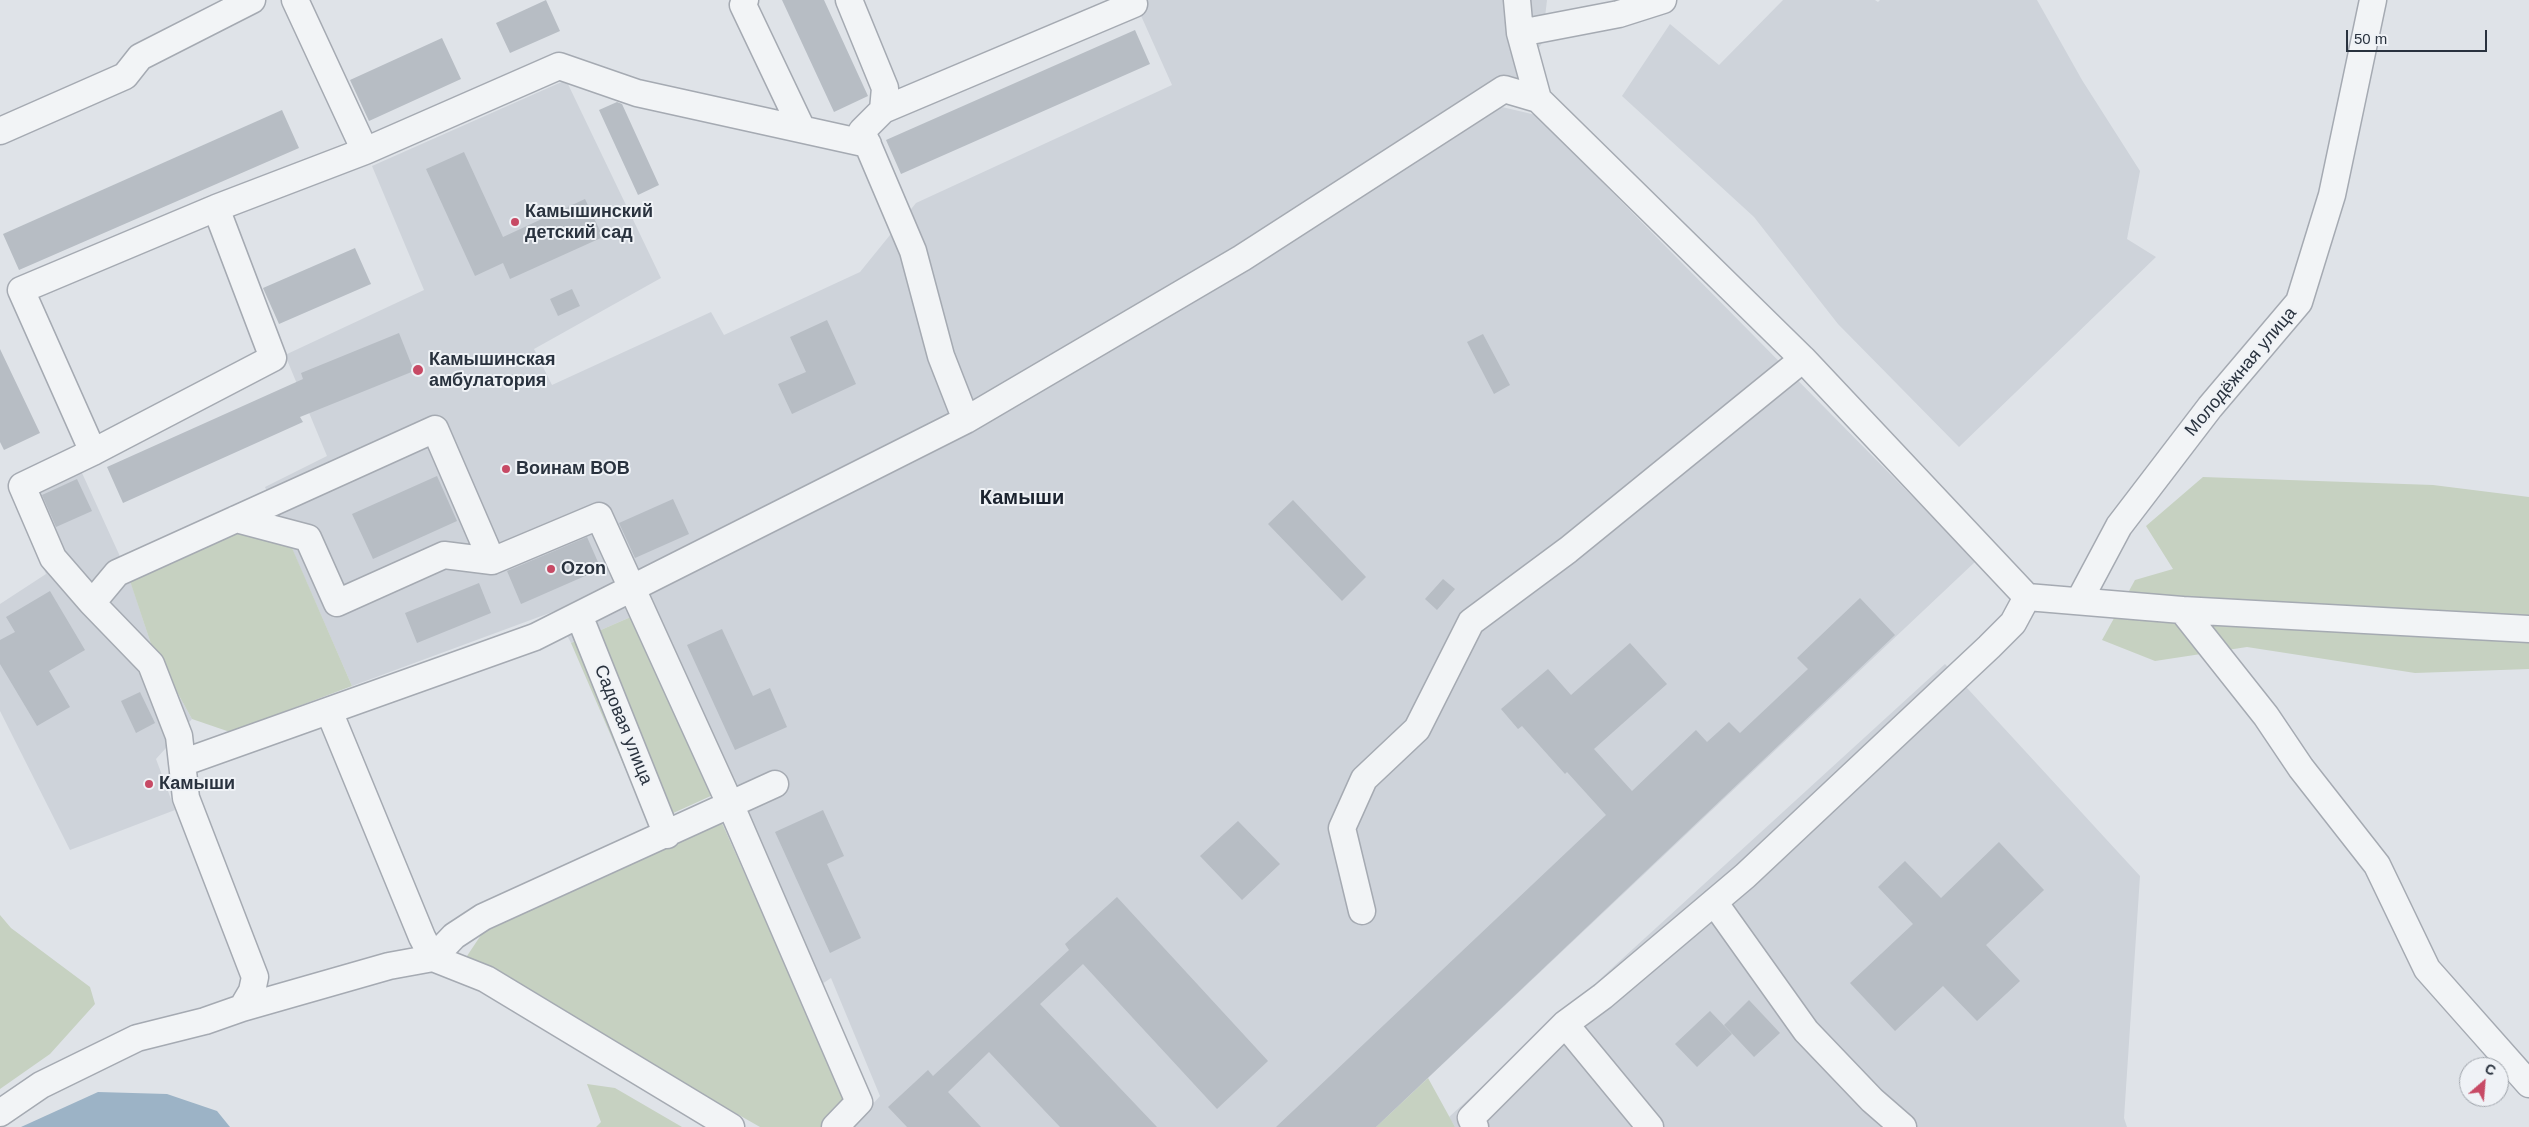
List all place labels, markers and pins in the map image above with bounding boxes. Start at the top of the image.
place label: Камышинский детский сад [525,201,653,243]
marker: Камышинский детский сад [509,216,521,228]
place label: Камышинская амбулатория [429,349,555,392]
marker: Камышинская амбулатория [411,363,425,377]
place label: Воинам ВОВ [516,458,630,480]
marker: Воинам ВОВ [500,463,512,475]
place label: Ozon [561,558,606,580]
marker: Ozon [545,563,557,575]
place label: Камыши [159,773,235,795]
marker: Камыши [143,778,155,790]

